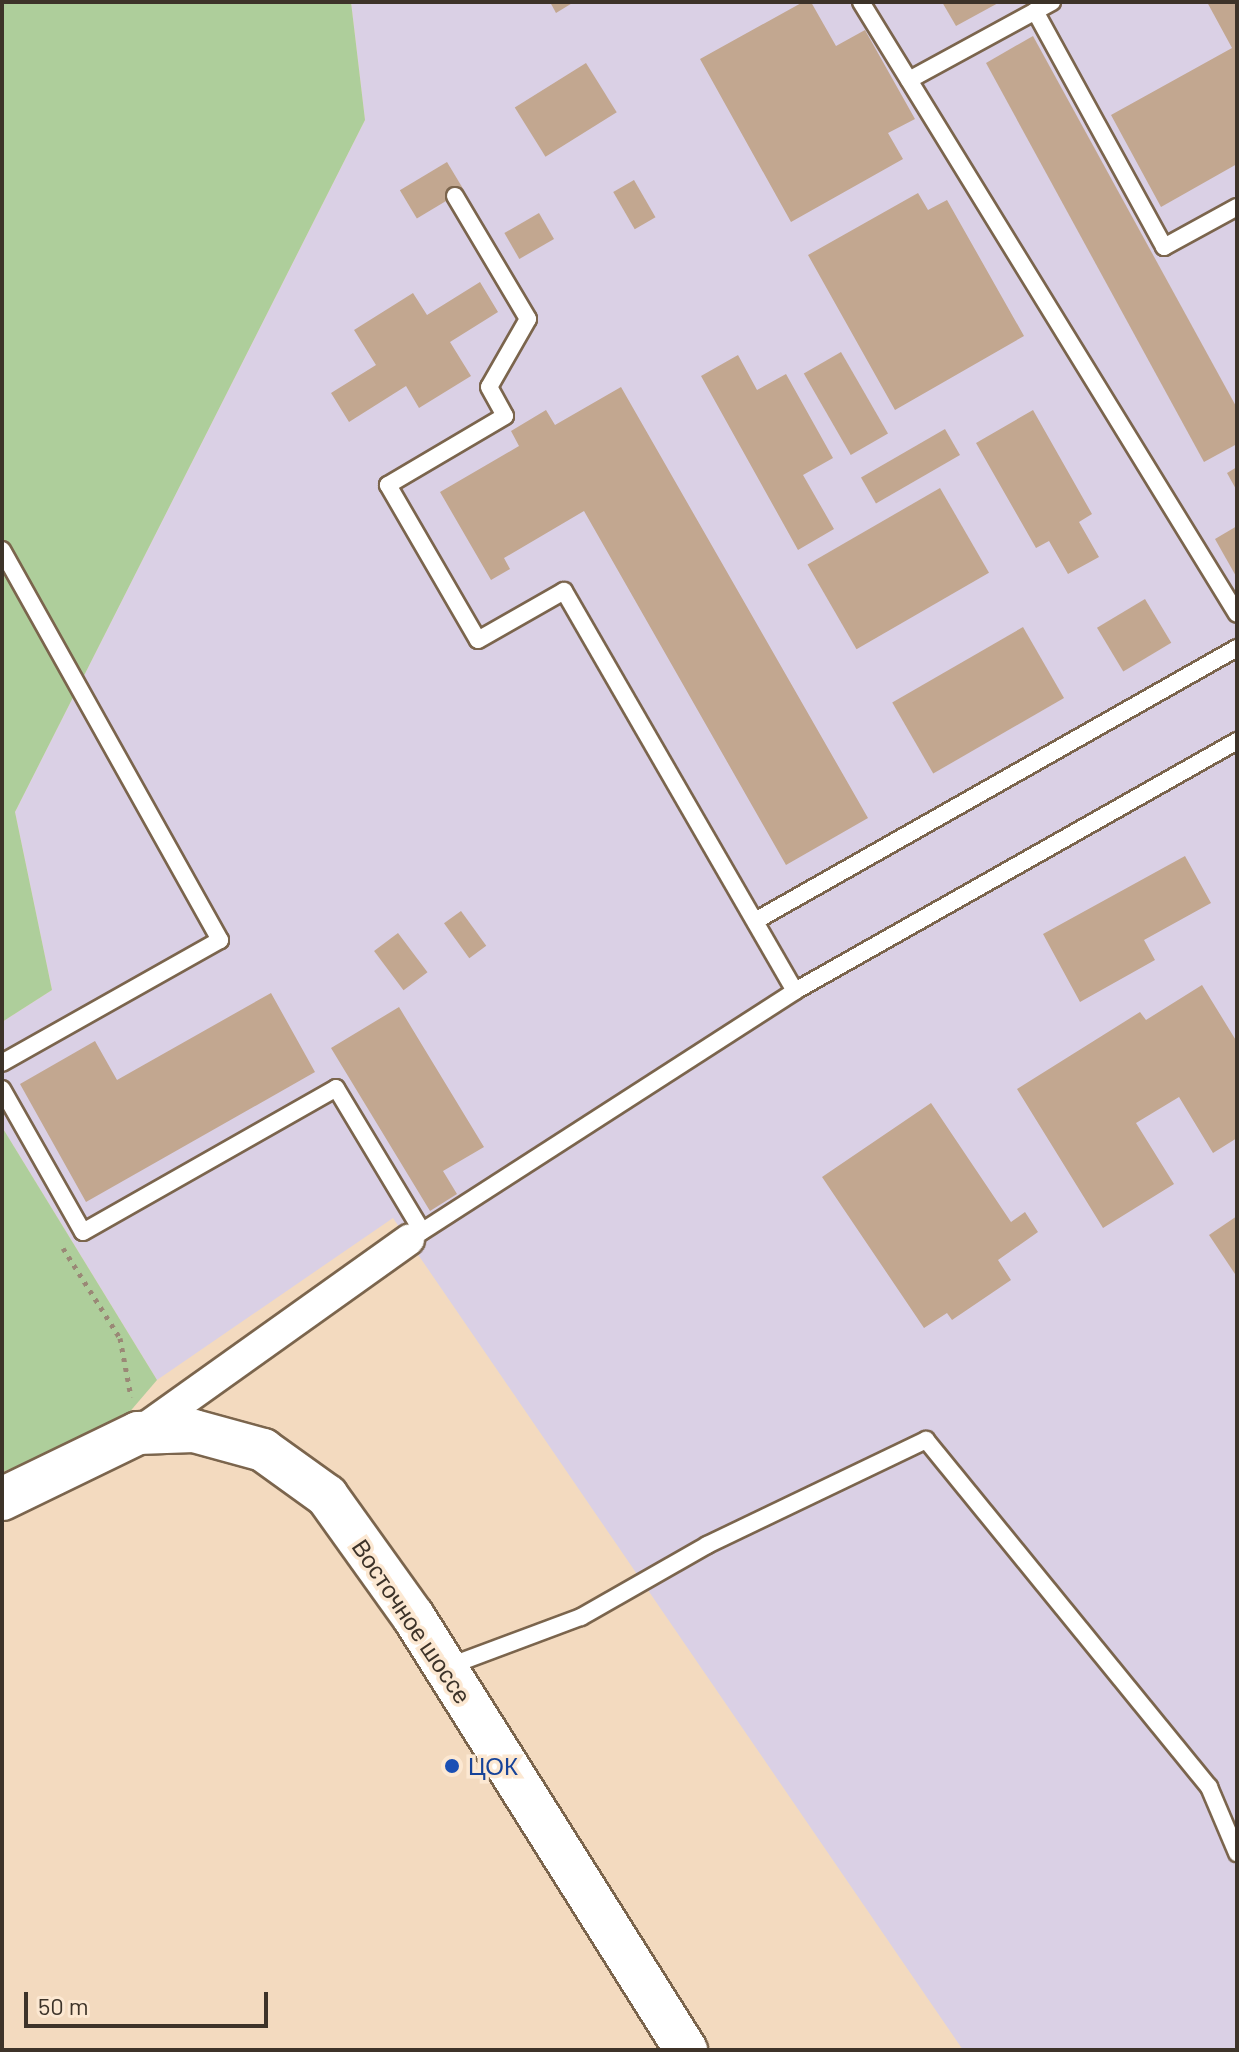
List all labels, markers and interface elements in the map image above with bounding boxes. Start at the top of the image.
street label: Восточное шоссе [346,1533,478,1709]
place label: ЦОК [468,1752,518,1780]
marker: ЦОК [443,1757,461,1775]
scale bar [28,1976,272,2026]
text: 50 m [38,1991,89,2020]

